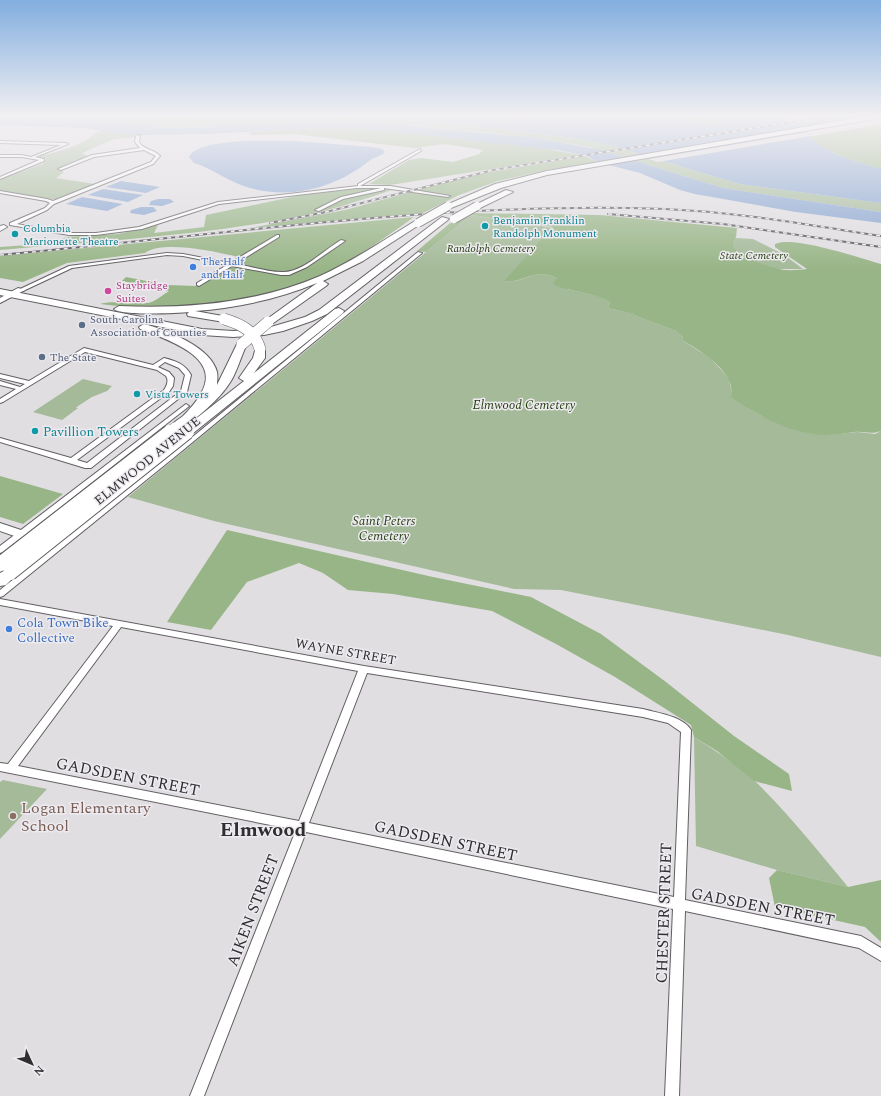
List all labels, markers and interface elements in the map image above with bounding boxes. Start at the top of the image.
place label: Benjamin Franklin Randolph Monument [493,212,597,242]
place label: Columbia Marionette Theatre [23,220,119,250]
marker: Benjamin Franklin Randolph Monument [480,221,490,231]
marker: Columbia Marionette Theatre [10,229,20,239]
park label: Randolph Cemetery [447,240,535,257]
park label: State Cemetery [720,247,788,264]
place label: The Half and Half [201,253,245,283]
marker: The Half and Half [188,262,198,272]
place label: Staybridge Suites [116,277,168,307]
marker: Staybridge Suites [103,286,113,296]
place label: South Carolina Association of Counties [90,311,206,341]
marker: South Carolina Association of Counties [77,320,87,330]
place label: The State [50,349,96,366]
marker: The State [37,352,47,362]
place label: Vista Towers [145,386,209,403]
marker: Vista Towers [132,389,142,399]
park label: Elmwood Cemetery [473,395,576,415]
street label: ELMWOOD AVENUE [90,411,205,510]
place label: Pavillion Towers [43,422,139,442]
marker: Pavillion Towers [30,426,40,436]
park label: Saint Peters Cemetery [353,511,416,546]
place label: Cola Town Bike Collective [17,613,109,648]
marker: Cola Town Bike Collective [4,624,14,634]
street label: WAYNE STREET [294,633,398,671]
street label: GADSDEN STREET [54,751,202,803]
place label: Logan Elementary School [21,796,152,838]
marker: Logan Elementary School [8,811,18,821]
street label: GADSDEN STREET [372,814,520,868]
district label: Elmwood [220,815,307,845]
street label: CHESTER STREET [650,842,678,984]
street label: AIKEN STREET [221,851,285,970]
street label: GADSDEN STREET [689,881,837,933]
north arrow [12,1044,52,1084]
text: N [30,1061,48,1080]

